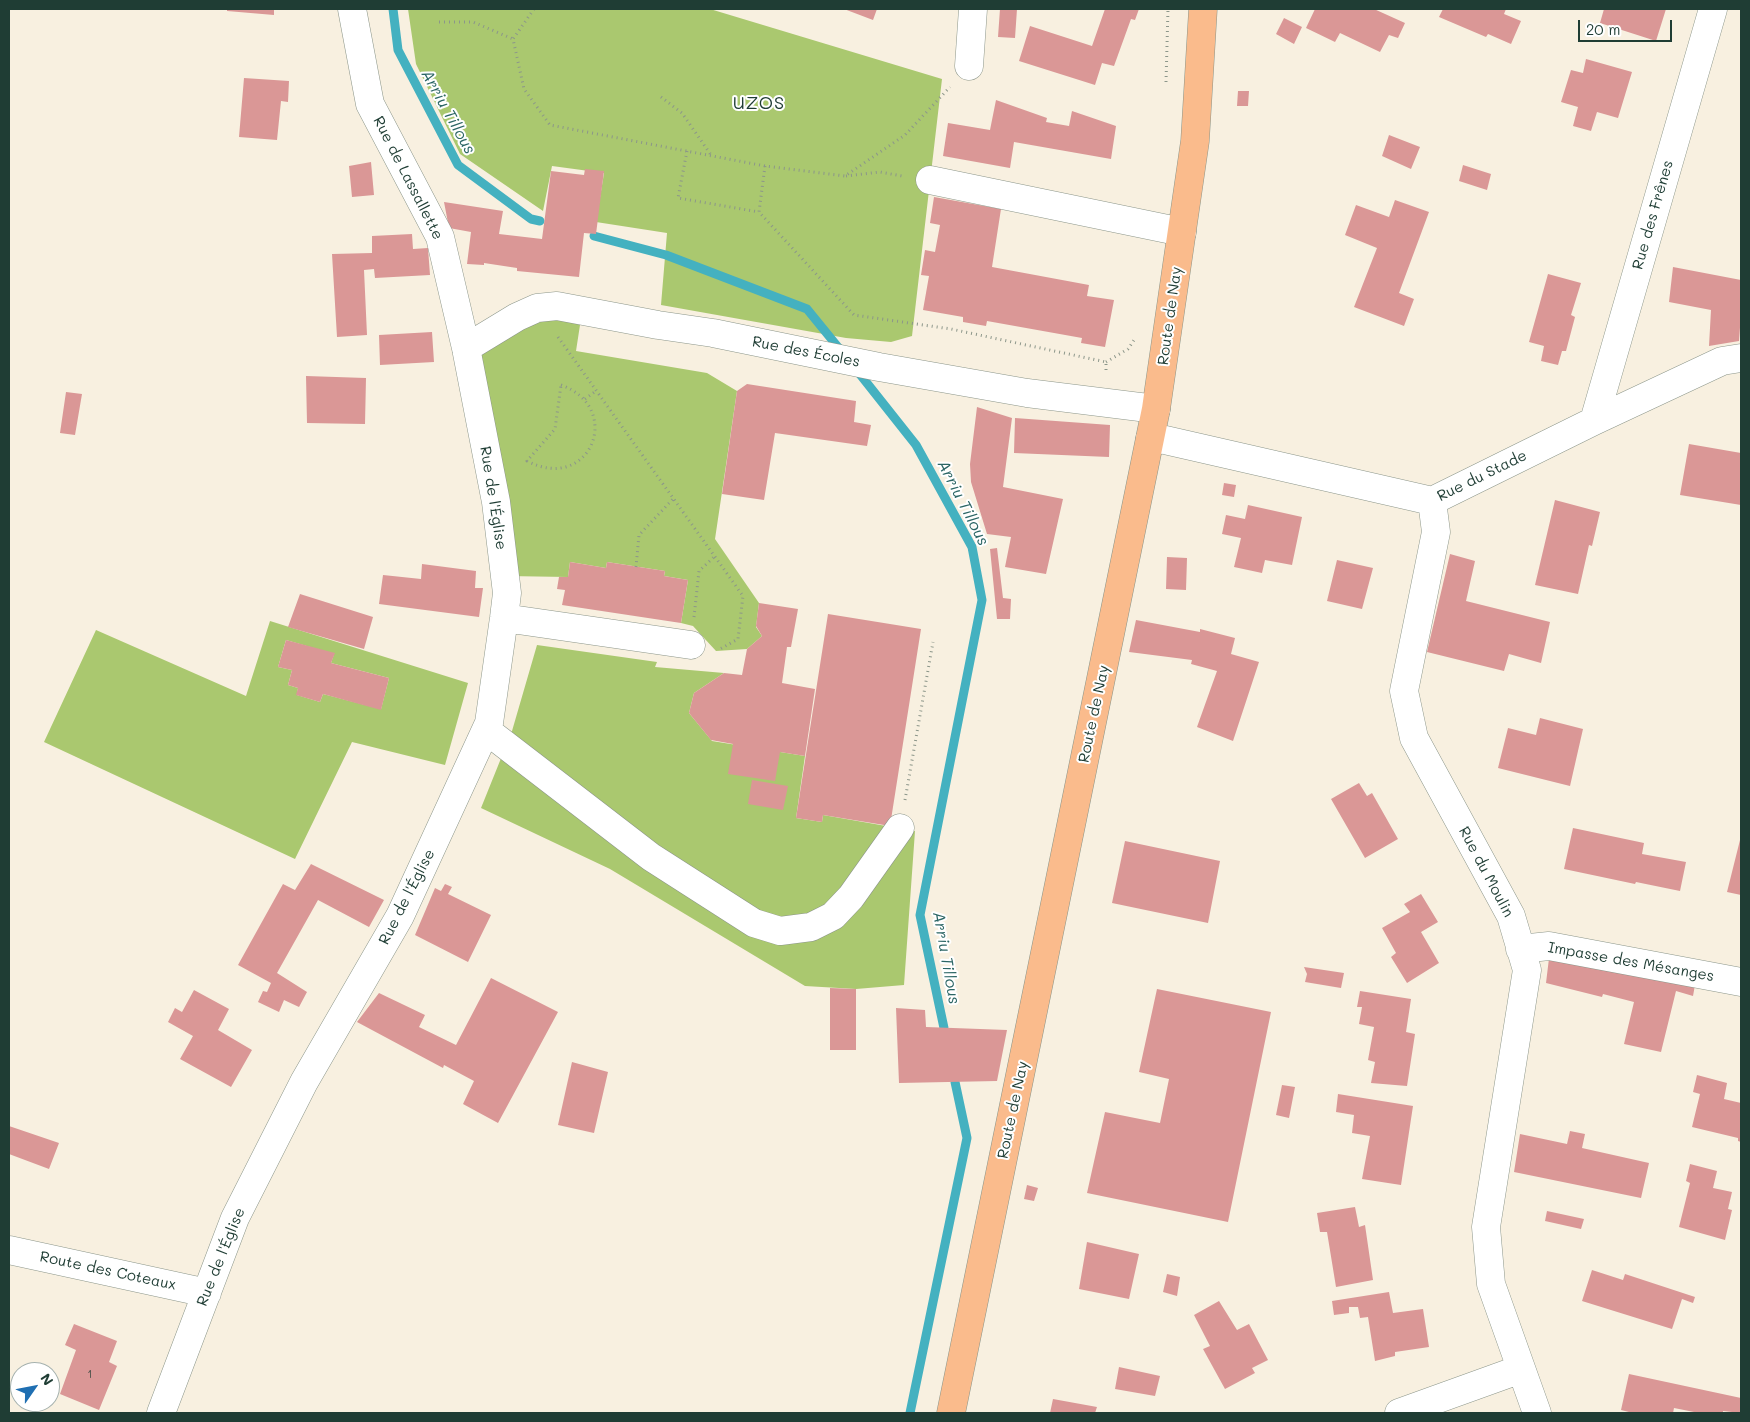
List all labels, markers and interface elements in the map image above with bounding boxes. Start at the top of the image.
scale bar [1580,10,1674,42]
text: 20 m [1586,19,1620,39]
water label: Arriu Tillous [417,66,479,158]
district label: UZOS [732,92,786,114]
street label: Rue de Lassallette [369,113,447,243]
street label: Rue des Frênes [1629,158,1677,272]
street label: Route de Nay [1154,266,1186,366]
street label: Rue des Écoles [751,333,861,371]
street label: Rue de l'Église [476,445,510,551]
street label: Rue du Stade [1434,447,1530,505]
water label: Arriu Tillous [933,457,993,549]
street label: Route de Nay [1075,664,1113,764]
street label: Rue du Moulin [1455,824,1517,920]
street label: Rue de l'Église [375,846,439,948]
water label: Arriu Tillous [928,910,964,1006]
street label: Impasse des Mésanges [1546,939,1716,985]
street label: Route de Nay [994,1060,1032,1160]
street label: Rue de l'Église [193,1205,249,1309]
street label: Route des Coteaux [38,1248,178,1294]
north arrow [10,1362,60,1412]
house number: 1 [87,1367,93,1381]
text: N [36,1369,58,1389]

